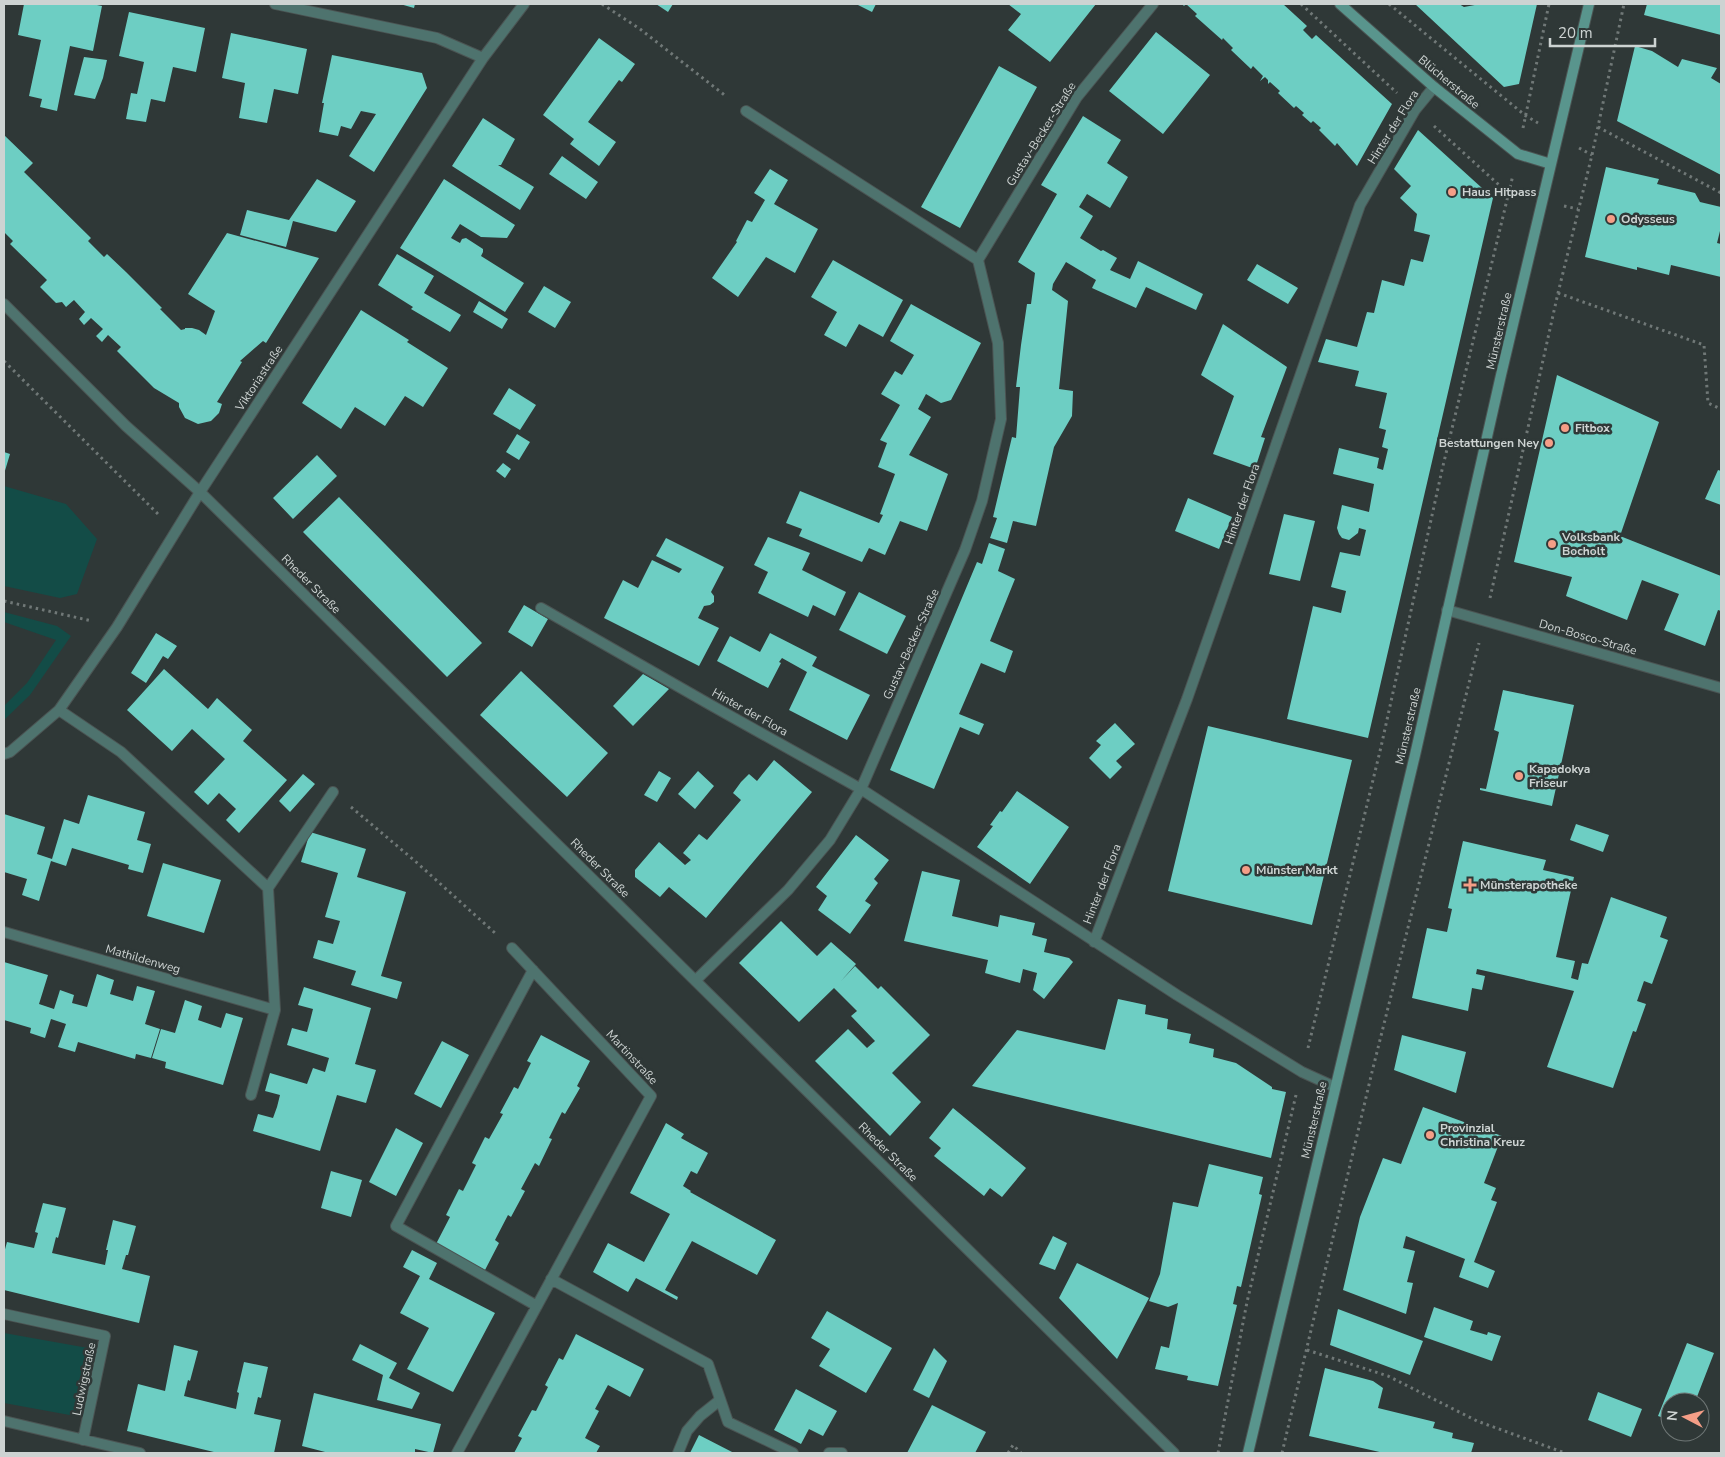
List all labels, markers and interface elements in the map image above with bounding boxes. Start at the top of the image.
scale bar [1550,15,1655,47]
text: 20 m [1558,23,1593,43]
street label: Blücherstraße [1415,52,1483,112]
street label: Gustav-Becker-Straße [1002,79,1080,189]
street label: Hinter der Flora [1364,87,1422,167]
place label: Haus Hitpass [1462,184,1536,200]
marker: Haus Hitpass [1446,186,1458,198]
place label: Odysseus [1621,211,1675,227]
marker: Odysseus [1605,213,1617,225]
street label: Münsterstraße [1482,291,1516,371]
street label: Viktoriastraße [231,342,286,415]
place label: Fitbox [1575,420,1610,436]
marker: Fitbox [1559,422,1571,434]
place label: Bestattungen Ney [1439,435,1540,451]
marker: Bestattungen Ney [1543,437,1555,449]
street label: Hinter der Flora [1221,461,1263,547]
place label: Volksbank Bocholt [1561,529,1621,559]
marker: Volksbank Bocholt [1546,538,1558,550]
street label: Rheder Straße [278,551,344,617]
street label: Gustav-Becker-Straße [879,586,943,702]
street label: Don-Bosco-Straße [1537,615,1639,659]
street label: Hinter der Flora [709,684,791,740]
street label: Münsterstraße [1391,686,1425,766]
place label: Kapadokya Friseur [1529,761,1590,791]
marker: Kapadokya Friseur [1513,770,1525,782]
street label: Rheder Straße [567,835,633,901]
street label: Hinter der Flora [1079,842,1125,926]
place label: Münster Markt [1256,862,1338,878]
marker: Münster Markt [1240,864,1252,876]
place label: Münsterapotheke [1480,877,1578,893]
marker: Münsterapotheke [1464,879,1476,891]
street label: Mathildenweg [104,941,182,977]
street label: Martinstraße [603,1026,661,1088]
street label: Münsterstraße [1297,1080,1331,1160]
street label: Rheder Straße [855,1119,921,1185]
place label: Provinzial Christina Kreuz [1440,1120,1525,1150]
marker: Provinzial Christina Kreuz [1424,1129,1436,1141]
street label: Ludwigstraße [68,1341,100,1417]
north arrow [1660,1392,1710,1442]
text: N [1663,1409,1683,1422]

